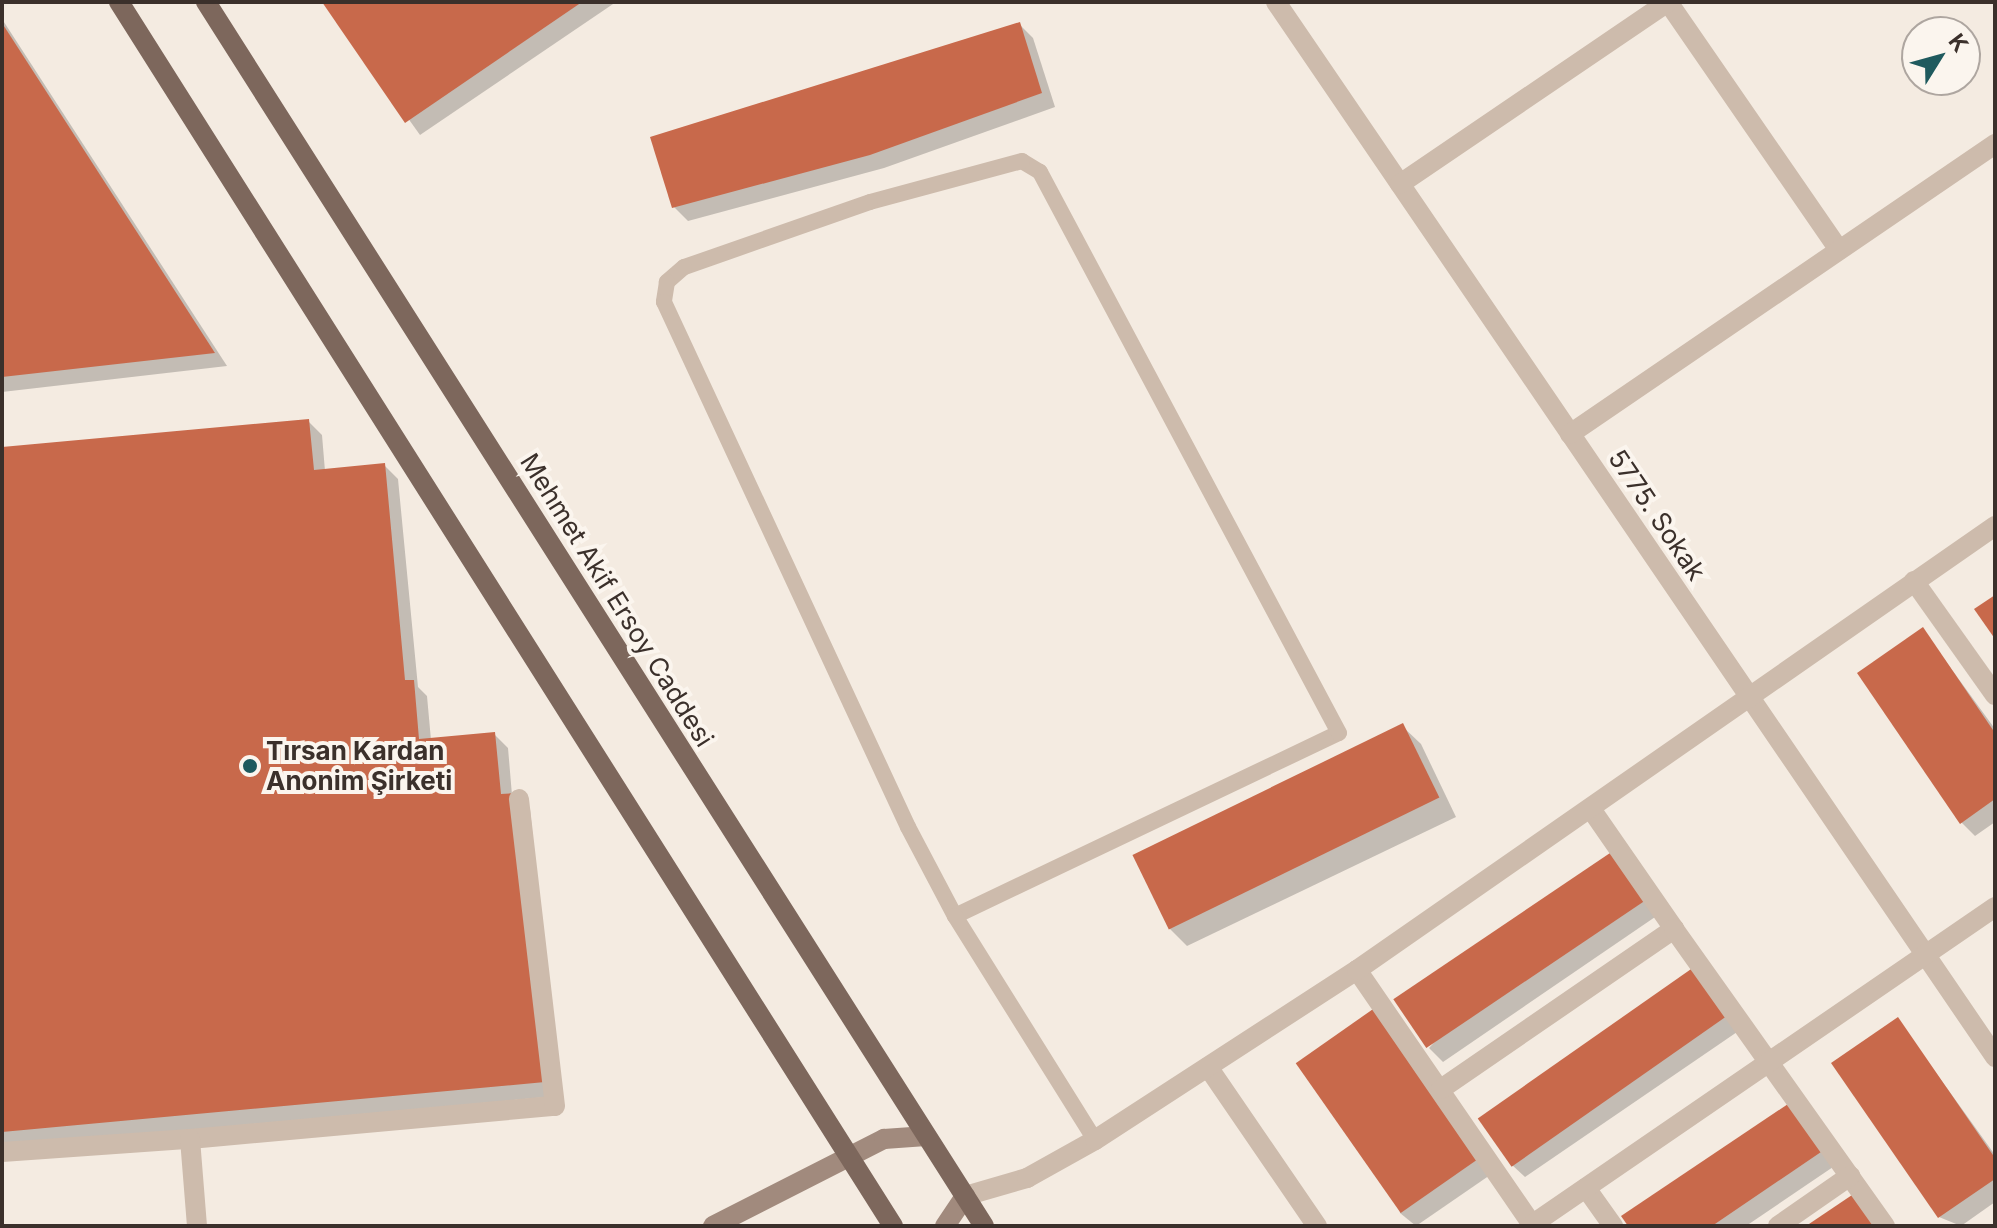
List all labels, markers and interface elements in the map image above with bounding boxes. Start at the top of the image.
north arrow [1901,16,1981,96]
text: K [1943,29,1974,57]
street label: 5775. Sokak [1602,444,1712,586]
street label: Mehmet Akif Ersoy Caddesi [514,448,720,752]
place label: Tırsan Kardan Anonim Şirketi [266,735,452,796]
marker: Tırsan Kardan Anonim Şirketi [241,757,259,775]

